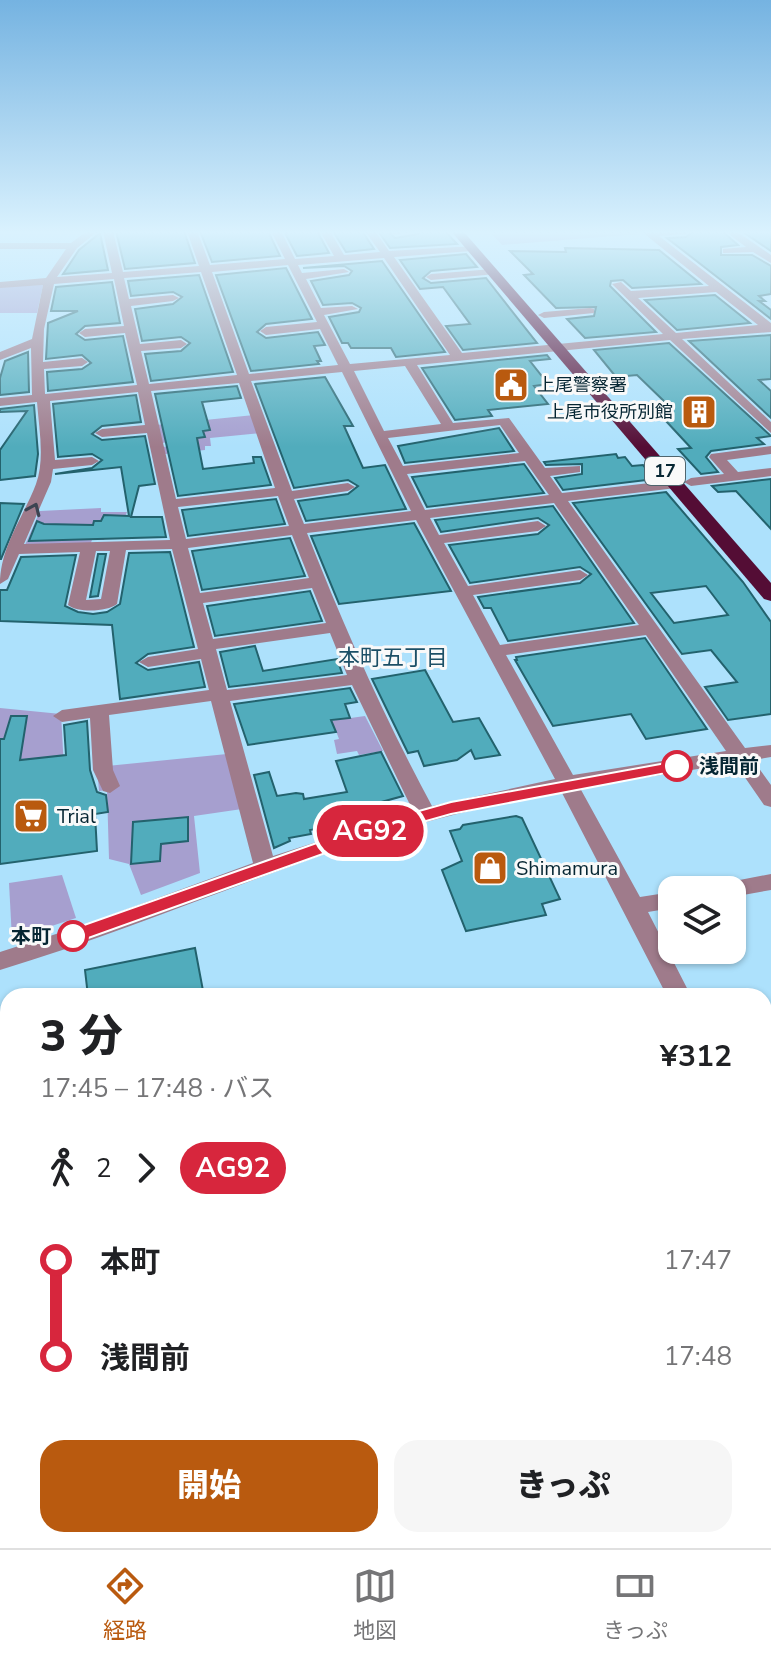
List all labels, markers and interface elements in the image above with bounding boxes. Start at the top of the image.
public building icon: 上尾警察署 [492,366,530,404]
place label: 上尾警察署 [537,373,627,397]
building icon: 上尾市役所別館 [680,393,718,431]
place label: 上尾市役所別館 [547,400,673,424]
road number: 17 [645,457,685,485]
one-way arrow [24,502,40,517]
district label: 本町五丁目 [338,643,448,673]
marker: 浅間前 [662,751,692,781]
place label: 浅間前 [699,753,759,780]
supermarket icon: Trial [12,797,50,835]
place label: Trial [57,803,96,830]
line badge: AG92 [314,805,426,857]
text: AG92 [333,812,407,850]
shop icon: Shimamura [471,849,509,887]
place label: Shimamura [516,855,618,882]
map controls [658,876,746,964]
button: layers [658,876,746,964]
marker: 本町 [58,921,88,951]
place label: 本町 [11,923,51,950]
text: 3 分 [40,1007,123,1067]
text: ¥312 [660,1036,732,1077]
text: 17:45 – 17:48 · バス [40,1071,274,1106]
icon: walk [40,1146,84,1190]
icon: forward [124,1146,168,1190]
text: AG92 [196,1149,270,1187]
text: 2 [96,1151,112,1186]
text: 本町 [100,1242,160,1283]
text: 17:47 [664,1243,732,1278]
text: 浅間前 [100,1338,190,1379]
text: 17:48 [664,1339,732,1374]
button: 開始 [40,1440,378,1532]
button: きっぷ [394,1440,732,1532]
tab: 経路 [103,1564,147,1646]
tab: 地図 [353,1564,397,1646]
tab: きっぷ [603,1564,668,1646]

